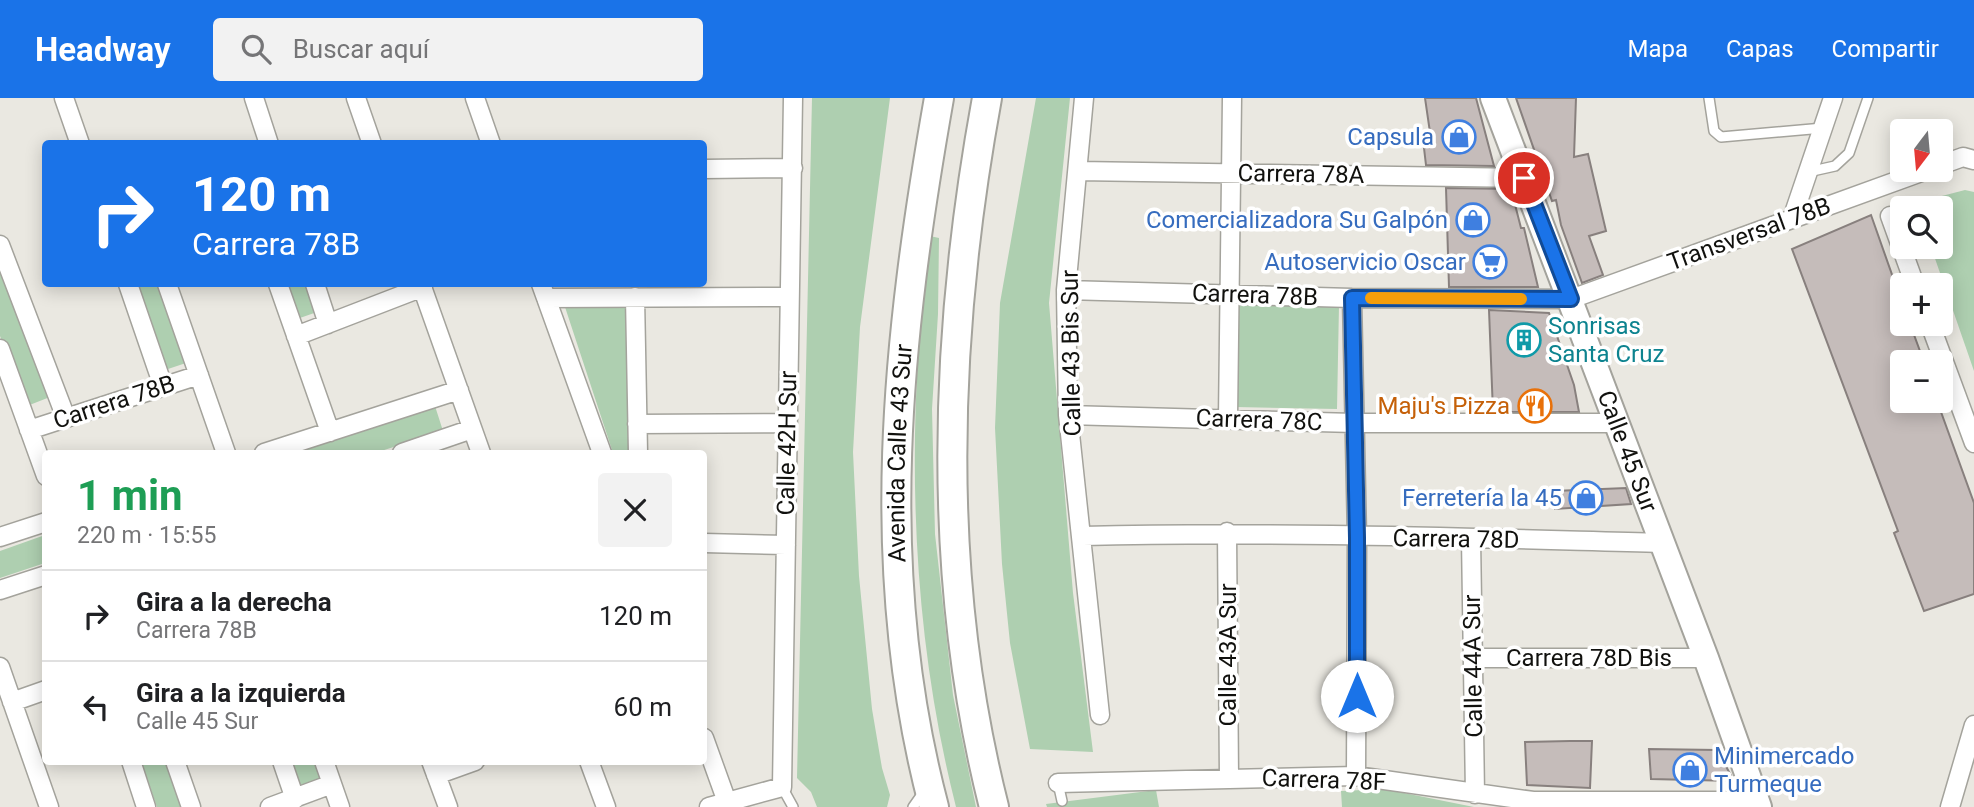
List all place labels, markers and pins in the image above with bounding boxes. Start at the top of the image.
shop icon: Capsula [1440,118,1478,156]
place label: Capsula [1347,123,1434,151]
pin [1494,148,1554,208]
shop icon: Comercializadora Su Galpón [1454,201,1492,239]
place label: Comercializadora Su Galpón [1146,206,1448,234]
supermarket icon: Autoservicio Oscar [1471,243,1509,281]
place label: Autoservicio Oscar [1264,248,1466,276]
place label: Sonrisas Santa Cruz [1548,312,1664,368]
building icon: Sonrisas Santa Cruz [1505,321,1543,359]
restaurant icon: Maju's Pizza [1516,387,1554,425]
place label: Maju's Pizza [1378,392,1510,420]
shop icon: Ferretería la 45 [1567,479,1605,517]
place label: Ferretería la 45 [1402,484,1562,512]
place label: Minimercado Turmeque [1714,742,1854,798]
shop icon: Minimercado Turmeque [1671,751,1709,789]

